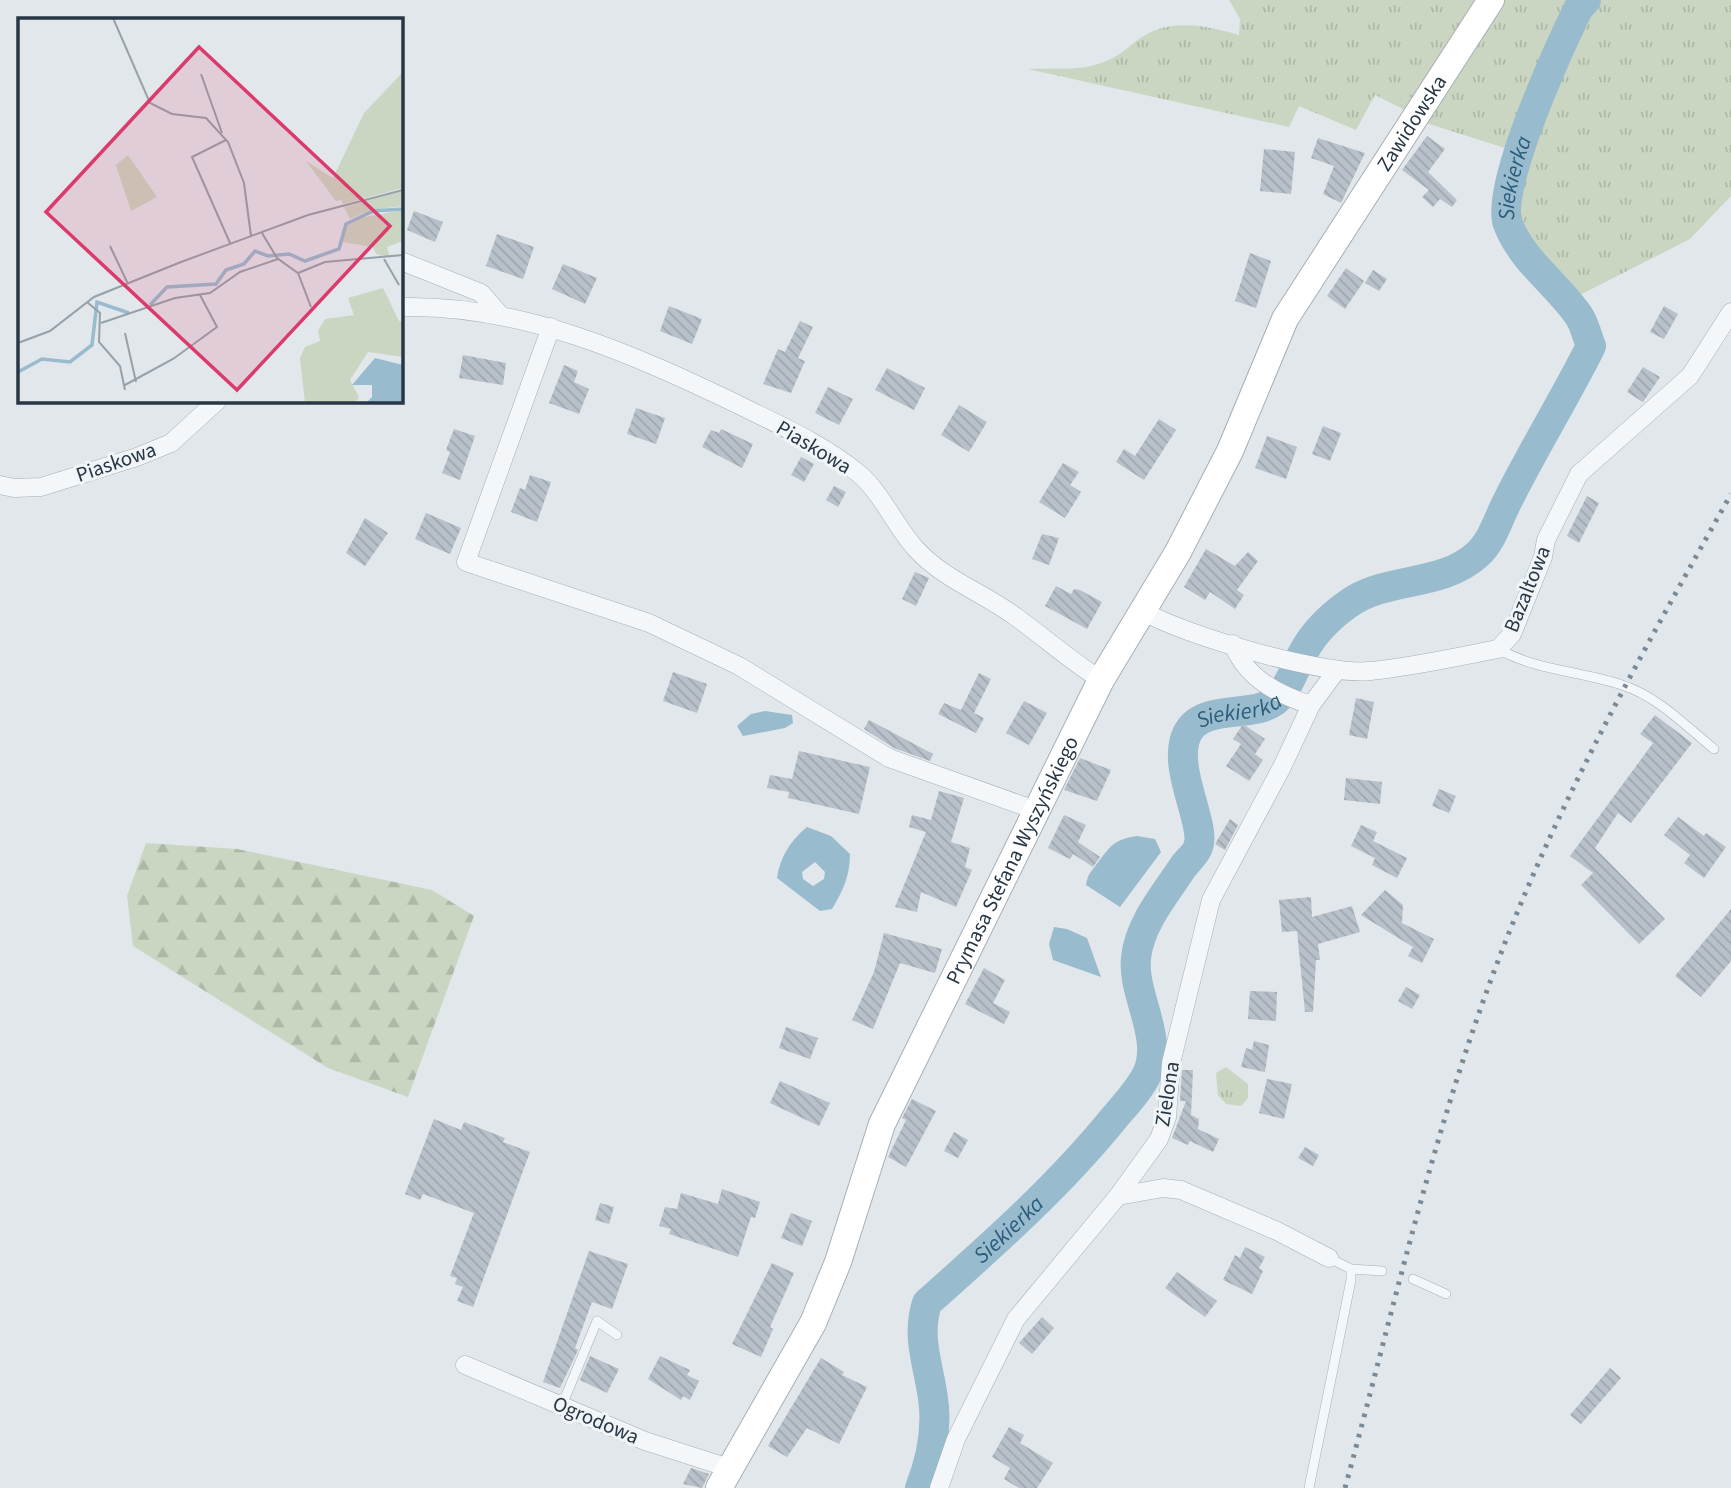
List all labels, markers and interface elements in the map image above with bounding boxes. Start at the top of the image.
inset map [18,18,402,402]
street label: Zawidowska [1369,69,1454,177]
water label: Siekierka [1489,131,1539,222]
street label: Piaskowa [771,413,857,481]
street label: Piaskowa [72,434,160,490]
street label: Bazaltowa [1496,541,1558,637]
water label: Siekierka [1190,684,1289,736]
street label: Prymasa Stefana Wyszyńskiego [938,731,1086,989]
street label: Zielona [1147,1059,1187,1129]
water label: Siekierka [965,1188,1051,1271]
street label: Ogrodowa [548,1388,644,1452]

